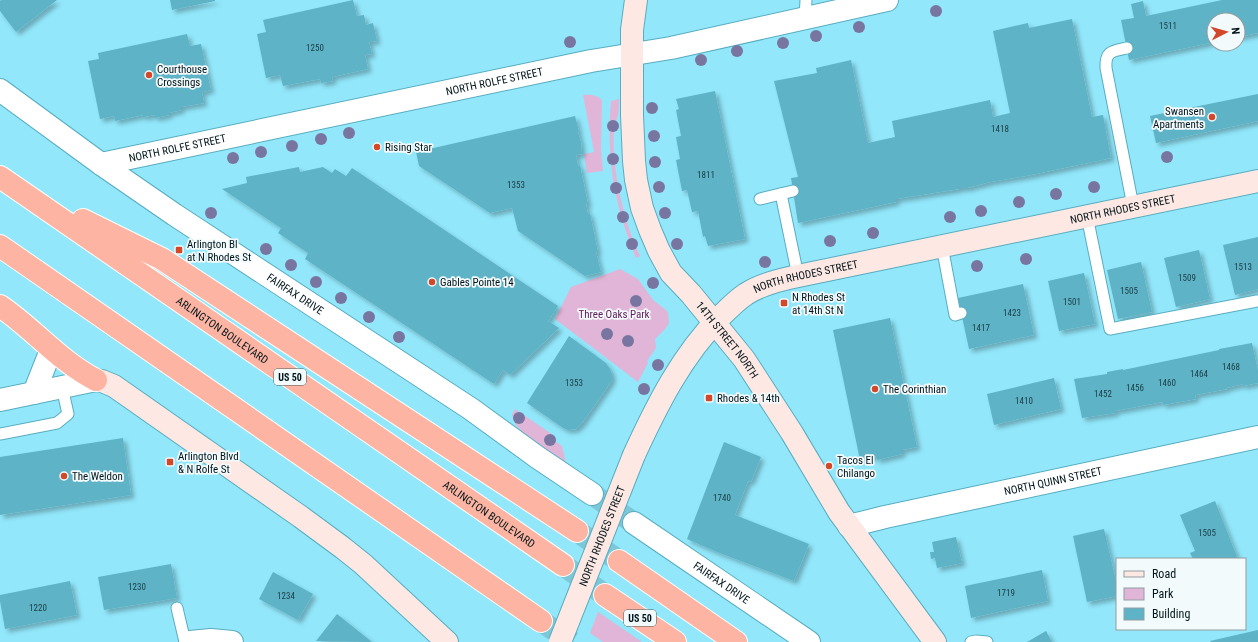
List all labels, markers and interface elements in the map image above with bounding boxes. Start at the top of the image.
north arrow [1206,12,1246,52]
house number: 1511 [1159,21,1177,31]
text: N [1229,27,1242,35]
house number: 1250 [306,43,324,53]
place label: Courthouse Crossings [157,63,207,89]
street label: NORTH ROLFE STREET [445,65,544,98]
marker: Courthouse Crossings [144,70,154,80]
place label: Swansen Apartments [1153,105,1204,131]
marker: Swansen Apartments [1207,112,1217,122]
house number: 1418 [991,124,1009,134]
street label: NORTH ROLFE STREET [128,131,227,165]
place label: Rising Star [385,141,432,154]
marker: Rising Star [372,142,382,152]
house number: 1811 [697,170,715,180]
house number: 1353 [507,180,525,190]
street label: NORTH RHODES STREET [1069,192,1177,226]
place label: Arlington Bl at N Rhodes St [187,238,251,264]
marker: Arlington Bl at N Rhodes St [174,245,184,255]
street label: NORTH RHODES STREET [751,257,859,295]
house number: 1513 [1234,262,1252,272]
street label: FAIRFAX DRIVE [265,271,327,317]
house number: 1509 [1178,273,1196,283]
place label: Gables Pointe 14 [440,276,514,289]
marker: Gables Pointe 14 [427,277,437,287]
house number: 1505 [1120,286,1138,296]
place label: N Rhodes St at 14th St N [792,291,845,317]
street label: ARLINGTON BOULEVARD [174,294,271,366]
house number: 1501 [1063,297,1081,307]
marker: N Rhodes St at 14th St N [779,298,789,308]
street label: 14TH STREET NORTH [693,299,761,381]
park label: Three Oaks Park [578,308,650,321]
house number: 1423 [1003,308,1021,318]
house number: 1417 [972,323,990,333]
house number: 1468 [1222,362,1240,372]
road number: US 50 [274,369,306,385]
house number: 1464 [1190,369,1208,379]
house number: 1353 [565,378,583,388]
house number: 1460 [1158,378,1176,388]
place label: The Corinthian [883,383,946,396]
house number: 1456 [1126,383,1144,393]
marker: The Corinthian [870,384,880,394]
house number: 1452 [1094,389,1112,399]
place label: Rhodes & 14th [717,392,780,405]
marker: Rhodes & 14th [704,393,714,403]
house number: 1410 [1015,396,1033,406]
place label: Arlington Blvd & N Rolfe St [178,450,239,476]
place label: Tacos El Chilango [837,454,876,480]
marker: Arlington Blvd & N Rolfe St [165,457,175,467]
marker: Tacos El Chilango [824,461,834,471]
street label: NORTH QUINN STREET [1003,464,1103,498]
place label: The Weldon [72,470,123,483]
marker: The Weldon [59,471,69,481]
street label: ARLINGTON BOULEVARD [441,478,538,550]
street label: NORTH RHODES STREET [576,483,628,588]
house number: 1740 [713,493,731,503]
house number: 1505 [1198,528,1216,538]
legend [1116,558,1246,630]
street label: FAIRFAX DRIVE [691,559,753,607]
text: Road [1152,567,1176,581]
house number: 1230 [128,582,146,592]
text: Park [1152,587,1174,601]
house number: 1719 [997,588,1015,598]
house number: 1234 [277,591,295,601]
house number: 1220 [29,603,47,613]
text: Building [1152,607,1190,621]
road number: US 50 [624,610,656,626]

